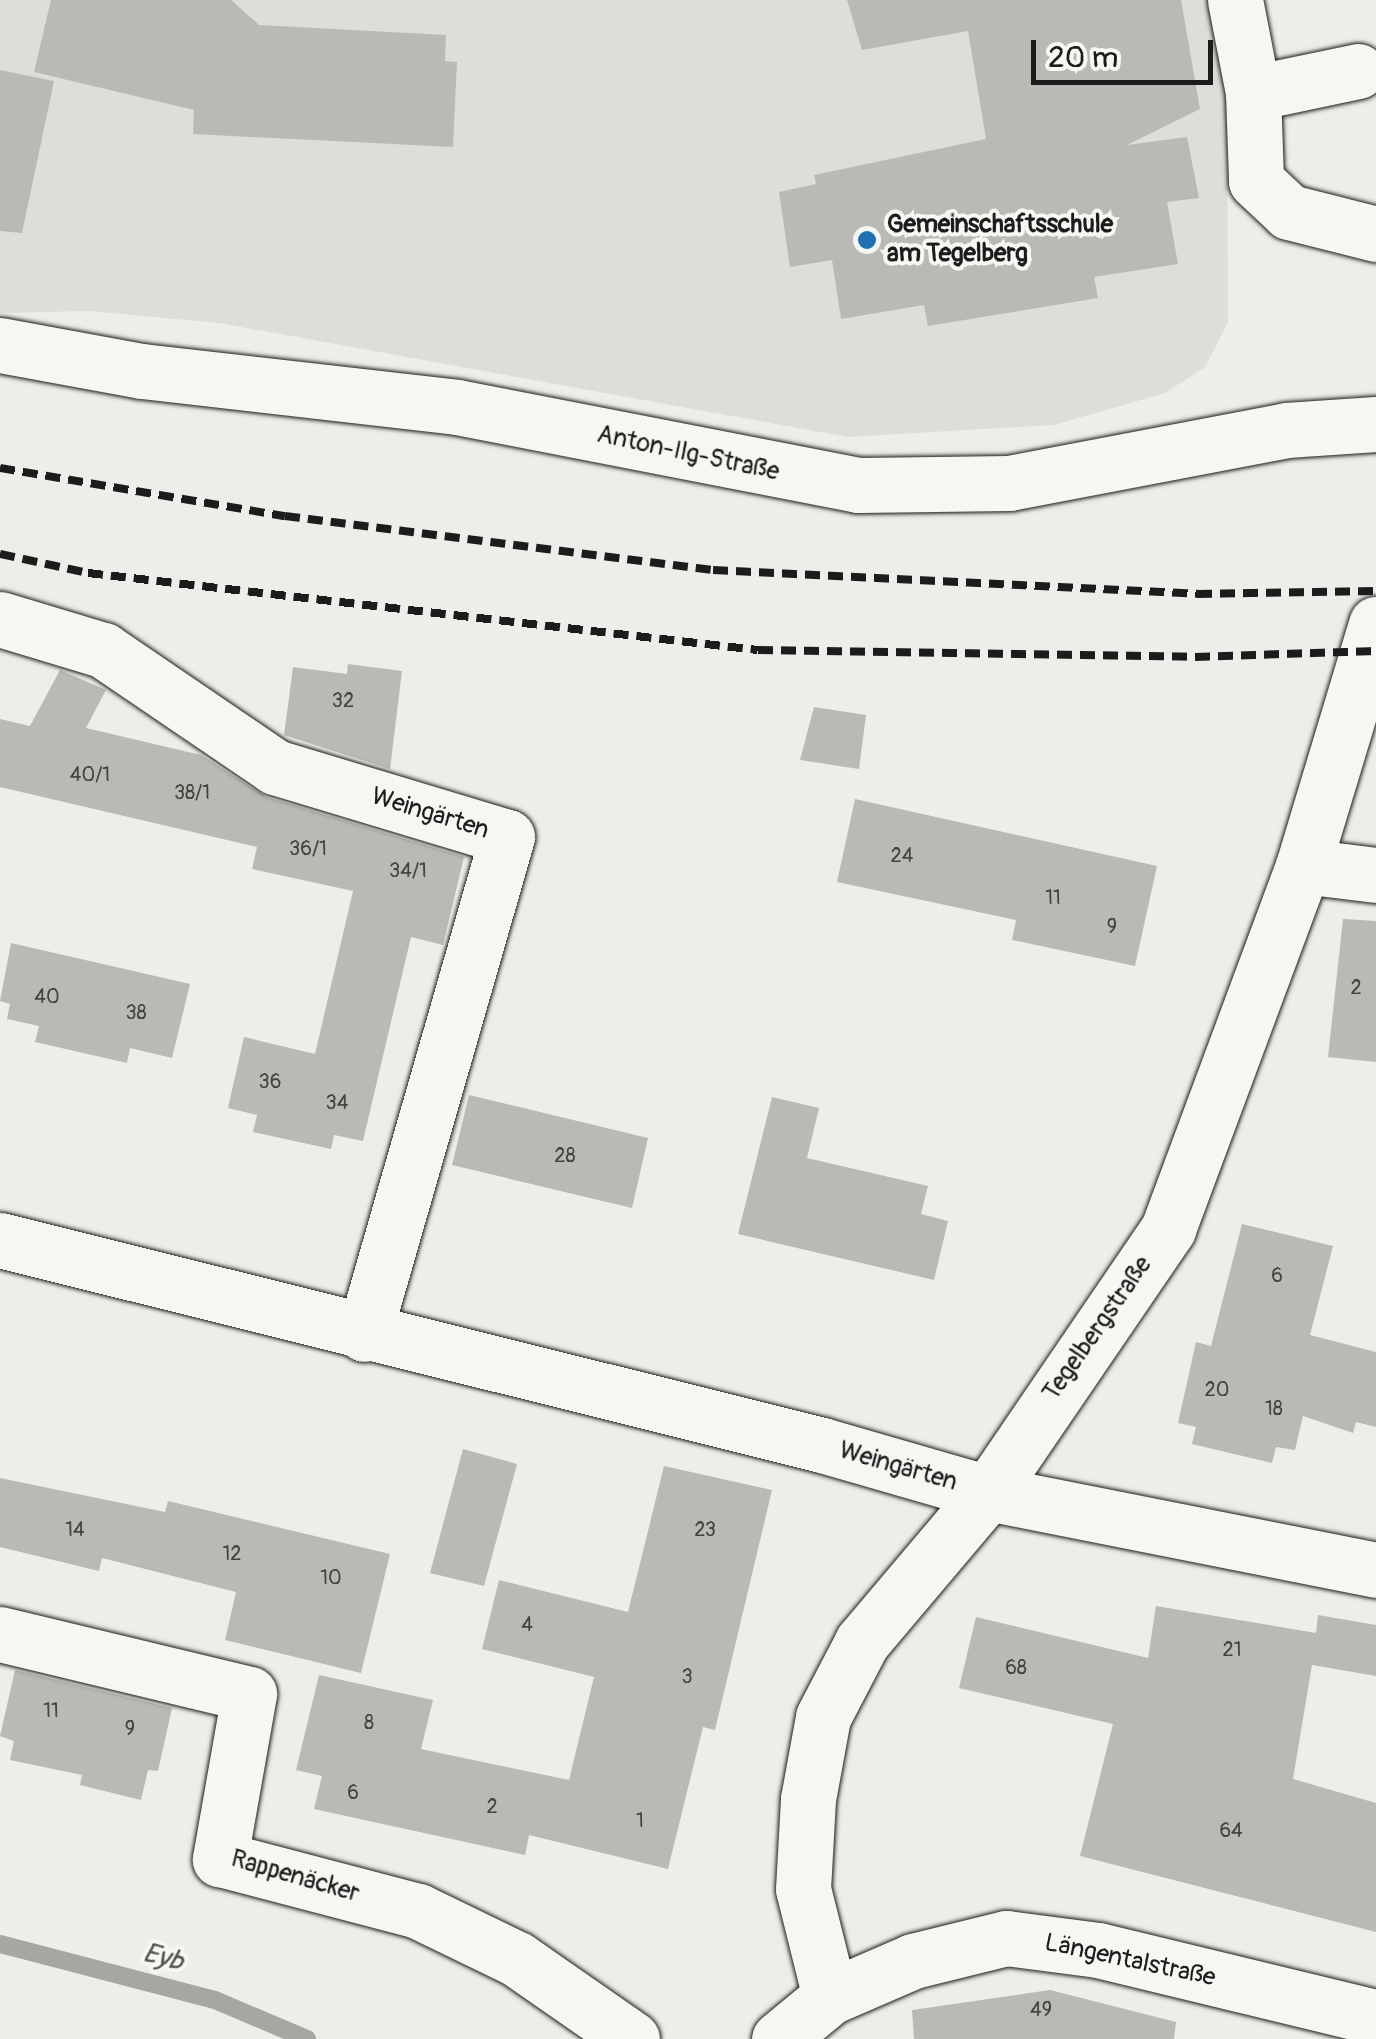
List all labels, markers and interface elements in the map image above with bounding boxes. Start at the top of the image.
scale bar [1036,20,1218,82]
text: 20 m [1048,39,1118,76]
place label: Gemeinschaftsschule am Tegelberg [887,211,1113,270]
marker: Gemeinschaftsschule am Tegelberg [856,229,878,251]
street label: Anton-Ilg-Straße [594,420,782,488]
house number: 32 [332,688,354,712]
house number: 40/1 [70,762,110,786]
house number: 38/1 [174,780,210,804]
street label: Weingärten [368,782,492,846]
house number: 36/1 [289,836,327,860]
house number: 24 [891,843,913,867]
house number: 34/1 [389,858,427,882]
house number: 11 [1045,885,1061,909]
house number: 9 [1107,914,1117,938]
house number: 2 [1350,975,1362,999]
house number: 40 [34,984,60,1008]
house number: 38 [125,1000,147,1024]
house number: 36 [259,1069,281,1093]
house number: 34 [326,1090,348,1114]
house number: 28 [554,1143,576,1167]
street label: Tegelbergstraße [1037,1251,1159,1407]
house number: 6 [1271,1263,1283,1287]
house number: 20 [1205,1377,1229,1401]
house number: 18 [1265,1396,1283,1420]
street label: Weingärten [835,1436,961,1498]
house number: 14 [65,1517,85,1541]
house number: 23 [694,1517,716,1541]
house number: 12 [223,1541,241,1565]
house number: 10 [320,1565,342,1589]
house number: 4 [521,1612,533,1636]
house number: 21 [1223,1637,1241,1661]
house number: 68 [1005,1655,1027,1679]
house number: 3 [681,1664,693,1688]
house number: 11 [43,1698,59,1722]
house number: 8 [364,1710,374,1734]
house number: 9 [125,1716,135,1740]
house number: 6 [347,1780,359,1804]
house number: 2 [486,1794,498,1818]
house number: 1 [636,1808,644,1832]
house number: 64 [1219,1818,1243,1842]
street label: Rappenäcker [227,1844,363,1910]
street label: Längentalstraße [1042,1928,1218,1994]
water label: Eyb [139,1937,187,1979]
house number: 49 [1030,1997,1052,2021]

